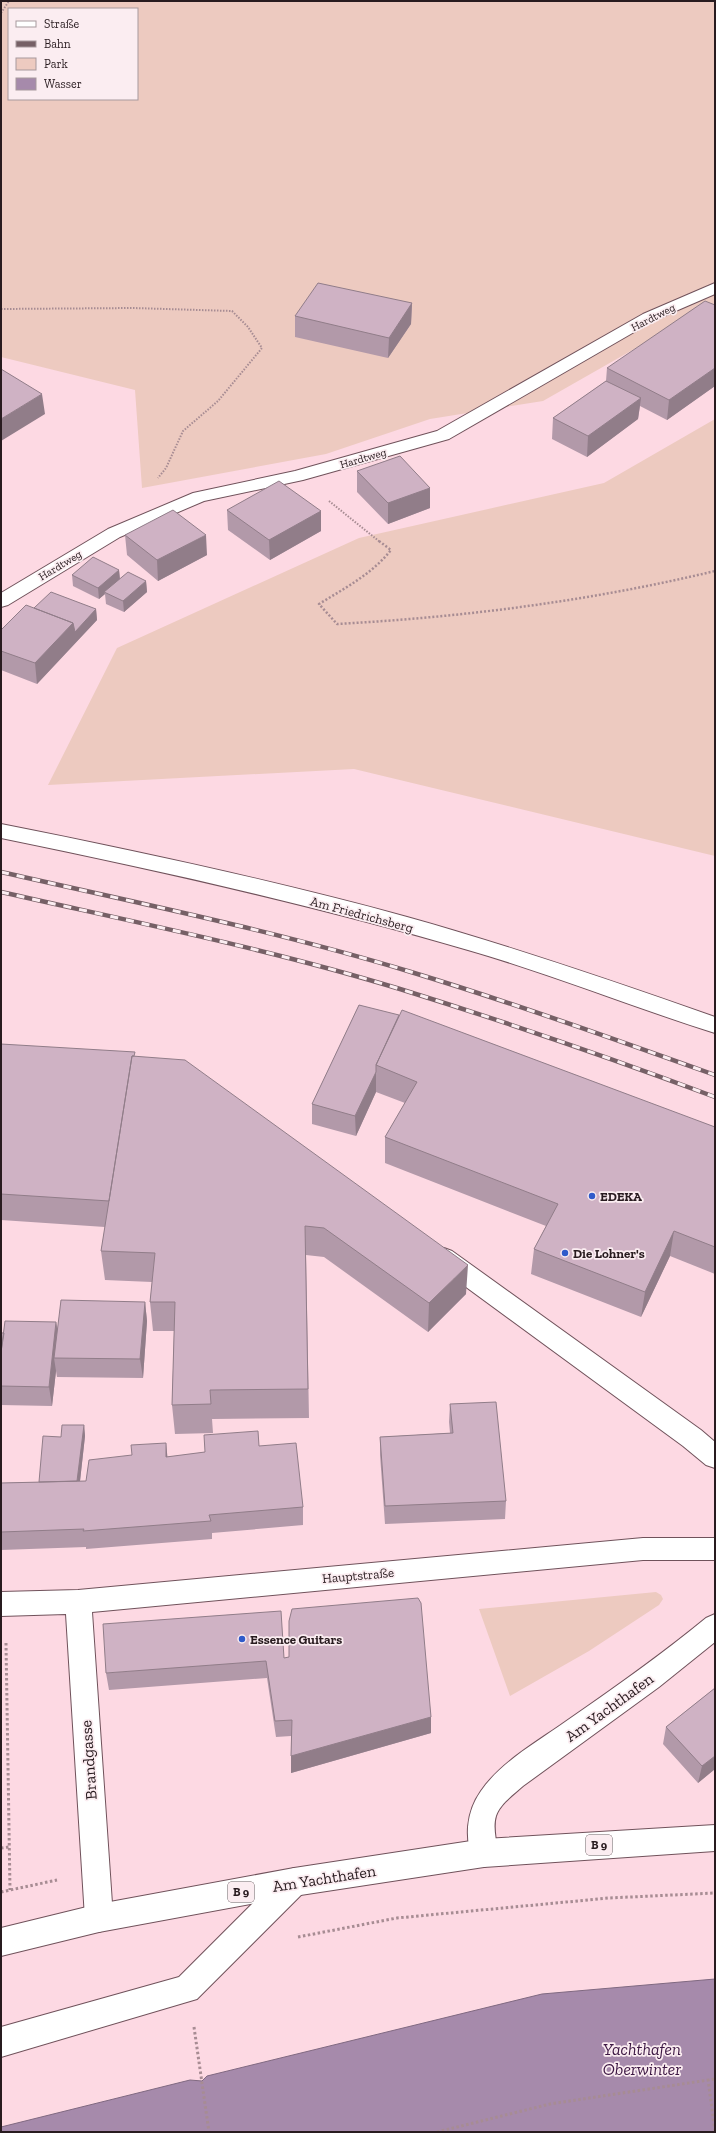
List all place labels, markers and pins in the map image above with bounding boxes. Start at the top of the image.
place label: EDEKA [600,1189,642,1204]
marker: EDEKA [587,1191,597,1201]
place label: Die Lohner's [573,1246,645,1261]
marker: Die Lohner's [560,1248,570,1258]
place label: Essence Guitars [250,1632,342,1647]
marker: Essence Guitars [237,1634,247,1644]

